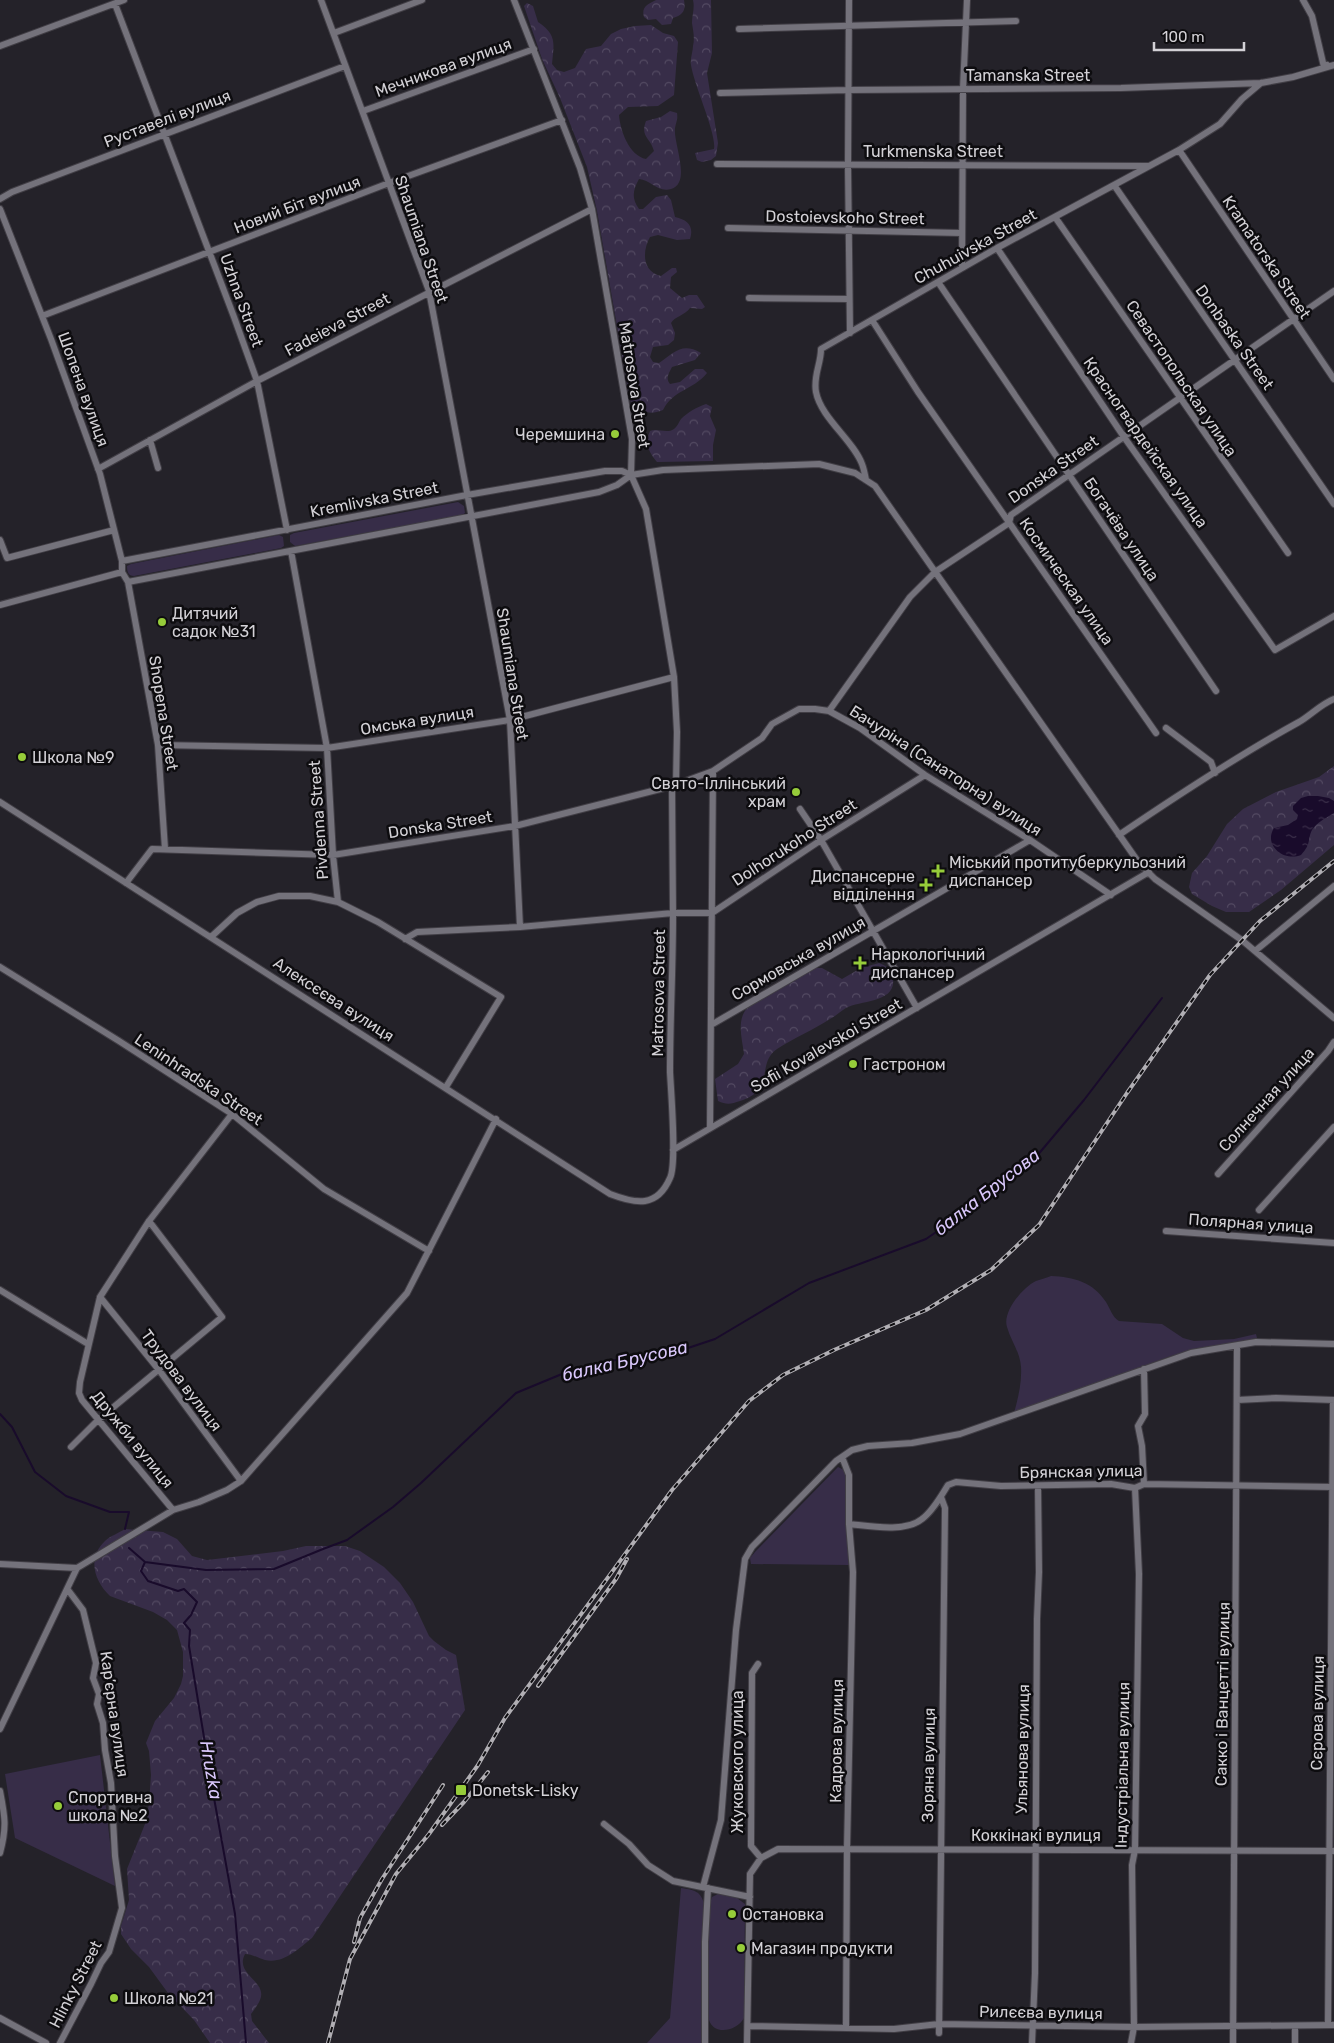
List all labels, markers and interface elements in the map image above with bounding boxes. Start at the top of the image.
scale bar [1154,20,1244,52]
text: 100 m [1162,28,1204,46]
street label: Мечникова вулиця [372,34,514,101]
street label: Tamanska Street [966,66,1090,85]
street label: Руставелі вулиця [101,86,233,151]
street label: Turkmenska Street [863,142,1003,161]
street label: Новий Біт вулиця [231,172,363,237]
street label: Shaumiana Street [391,173,452,306]
street label: Kramatorska Street [1218,192,1315,322]
street label: Chuhuivska Street [911,205,1040,288]
street label: Dostoievskoho Street [765,207,925,228]
street label: Uzhna Street [216,251,267,349]
street label: Donbaska Street [1191,281,1278,393]
street label: Fadeieva Street [281,289,393,360]
street label: Севастопольская улица [1122,297,1241,460]
street label: Matrosova Street [615,321,654,449]
street label: Шопена вулиця [54,329,113,449]
street label: Красногвардейская улица [1079,353,1212,531]
place label: Черемшина [515,425,605,444]
marker: Черемшина [609,428,621,440]
street label: Donska Street [1005,431,1102,507]
street label: Богачёва улица [1080,474,1163,585]
street label: Kremlivska Street [308,478,440,521]
street label: Космическая улица [1015,514,1118,649]
place label: Дитячий садок №31 [172,604,256,641]
street label: Shaumiana Street [493,607,532,742]
marker: Дитячий садок №31 [156,616,168,628]
street label: Shopena Street [145,654,182,772]
street label: Бачуріна (Санаторна) вулиця [846,701,1045,840]
street label: Омська вулиця [359,702,475,739]
place label: Школа №9 [32,748,115,767]
marker: Школа №9 [16,751,28,763]
street label: Pivdenna Street [305,760,332,880]
place label: Свято-Іллінський храм [651,774,786,811]
marker: Свято-Іллінський храм [790,786,802,798]
street label: Dolhorukoho Street [728,795,860,890]
street label: Donska Street [387,807,494,842]
place label: Міський протитуберкульозний диспансер [949,853,1186,890]
marker: Міський протитуберкульозний диспансер [931,864,945,878]
place label: Диспансерне відділення [811,867,915,904]
marker: Диспансерне відділення [919,878,933,892]
street label: Сормовська вулиця [728,912,869,1005]
street label: Matrosova Street [648,929,669,1057]
place label: Наркологічний диспансер [871,945,985,982]
street label: Алексєєва вулиця [270,953,398,1046]
marker: Наркологічний диспансер [853,956,867,970]
street label: Sofii Kovalevskoi Street [747,994,905,1097]
street label: Leninhradska Street [131,1029,266,1129]
street label: Солнечная улица [1215,1043,1318,1155]
place label: Гастроном [863,1055,946,1074]
marker: Гастроном [847,1058,859,1070]
water label: балка Брусова [930,1144,1045,1240]
street label: Полярная улица [1188,1210,1314,1237]
street label: Трудова вулиця [137,1326,226,1435]
water label: балка Брусова [560,1336,690,1386]
street label: Дружби вулиця [87,1387,178,1492]
street label: Брянская улица [1019,1461,1143,1482]
street label: Сакко і Ванцетті вулиця [1211,1602,1234,1786]
street label: Кар’єрна вулиця [96,1650,133,1778]
street label: Сєрова вулиця [1307,1655,1328,1771]
street label: Кадрова вулиця [826,1679,847,1803]
street label: Індустріальна вулиця [1112,1682,1133,1848]
street label: Ульянова вулиця [1012,1684,1033,1814]
street label: Жуковского улица [728,1690,747,1834]
street label: Зоряна вулиця [918,1707,939,1823]
water label: Hruzka [195,1739,227,1802]
place label: Donetsk-Lisky [472,1781,579,1800]
marker: Donetsk-Lisky [454,1783,468,1797]
place label: Спортивна школа №2 [68,1788,152,1825]
marker: Спортивна школа №2 [52,1800,64,1812]
street label: Коккінакі вулиця [971,1826,1101,1845]
place label: Остановка [742,1905,824,1924]
marker: Остановка [726,1908,738,1920]
street label: Hlinky Street [45,1937,106,2031]
place label: Магазин продукти [751,1939,893,1958]
marker: Магазин продукти [735,1942,747,1954]
place label: Школа №21 [124,1989,213,2008]
marker: Школа №21 [108,1992,120,2004]
street label: Рилєєва вулиця [979,2002,1103,2023]

